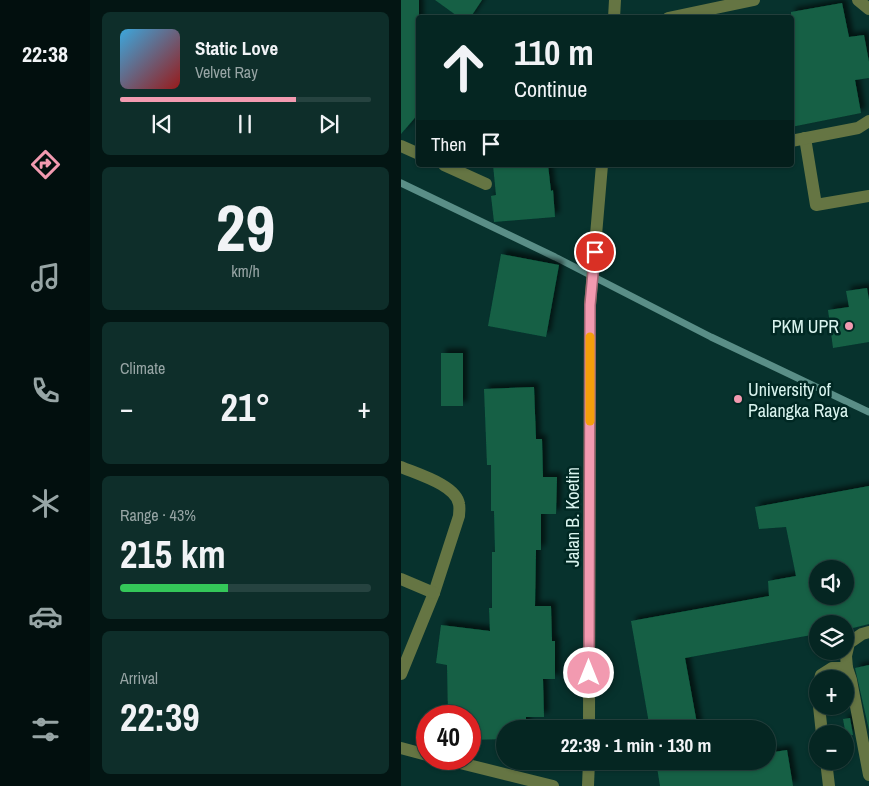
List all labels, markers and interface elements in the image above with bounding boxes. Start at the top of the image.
text: 110 m [514,29,594,76]
text: Static Love [195,35,278,61]
icon: ahead [431,35,496,100]
text: 22:38 [22,39,68,69]
text: Velvet Ray [195,61,258,83]
text: Continue [514,74,587,104]
icon: previous [148,110,176,138]
icon: pause [231,110,259,138]
icon: next [315,110,343,138]
icon: arrive [477,130,505,158]
text: Then [431,131,467,157]
icon: directions [28,147,63,182]
text: 29 [216,184,275,271]
pin [574,231,616,273]
icon: arrive [581,238,609,266]
icon: music [28,260,63,295]
text: km/h [231,260,260,282]
place label: PKM UPR [772,314,839,339]
marker: PKM UPR [843,320,855,332]
text: Climate [120,357,165,379]
icon: phone [28,373,63,408]
place label: University of Palangka Raya [748,377,848,423]
text: 21° [221,382,270,433]
text: − [120,389,133,427]
text: + [358,389,371,427]
marker: University of Palangka Raya [732,393,744,405]
street label: Jalan B. Koetin [560,467,585,567]
icon: climate [28,486,63,521]
text: Range · 43% [120,504,196,526]
text: 215 km [120,529,226,580]
map controls [809,560,854,770]
button: sound [809,560,854,605]
icon: car [28,599,63,634]
button: layers [809,615,854,660]
position arrow [562,646,614,698]
text: Arrival [120,667,158,689]
button: + [809,670,854,715]
text: 22:39 [120,692,200,743]
speed limit sign: 40 [416,705,481,770]
icon: filters [28,712,63,747]
button: − [809,725,854,770]
text: 22:39 · 1 min · 130 m [561,732,711,758]

